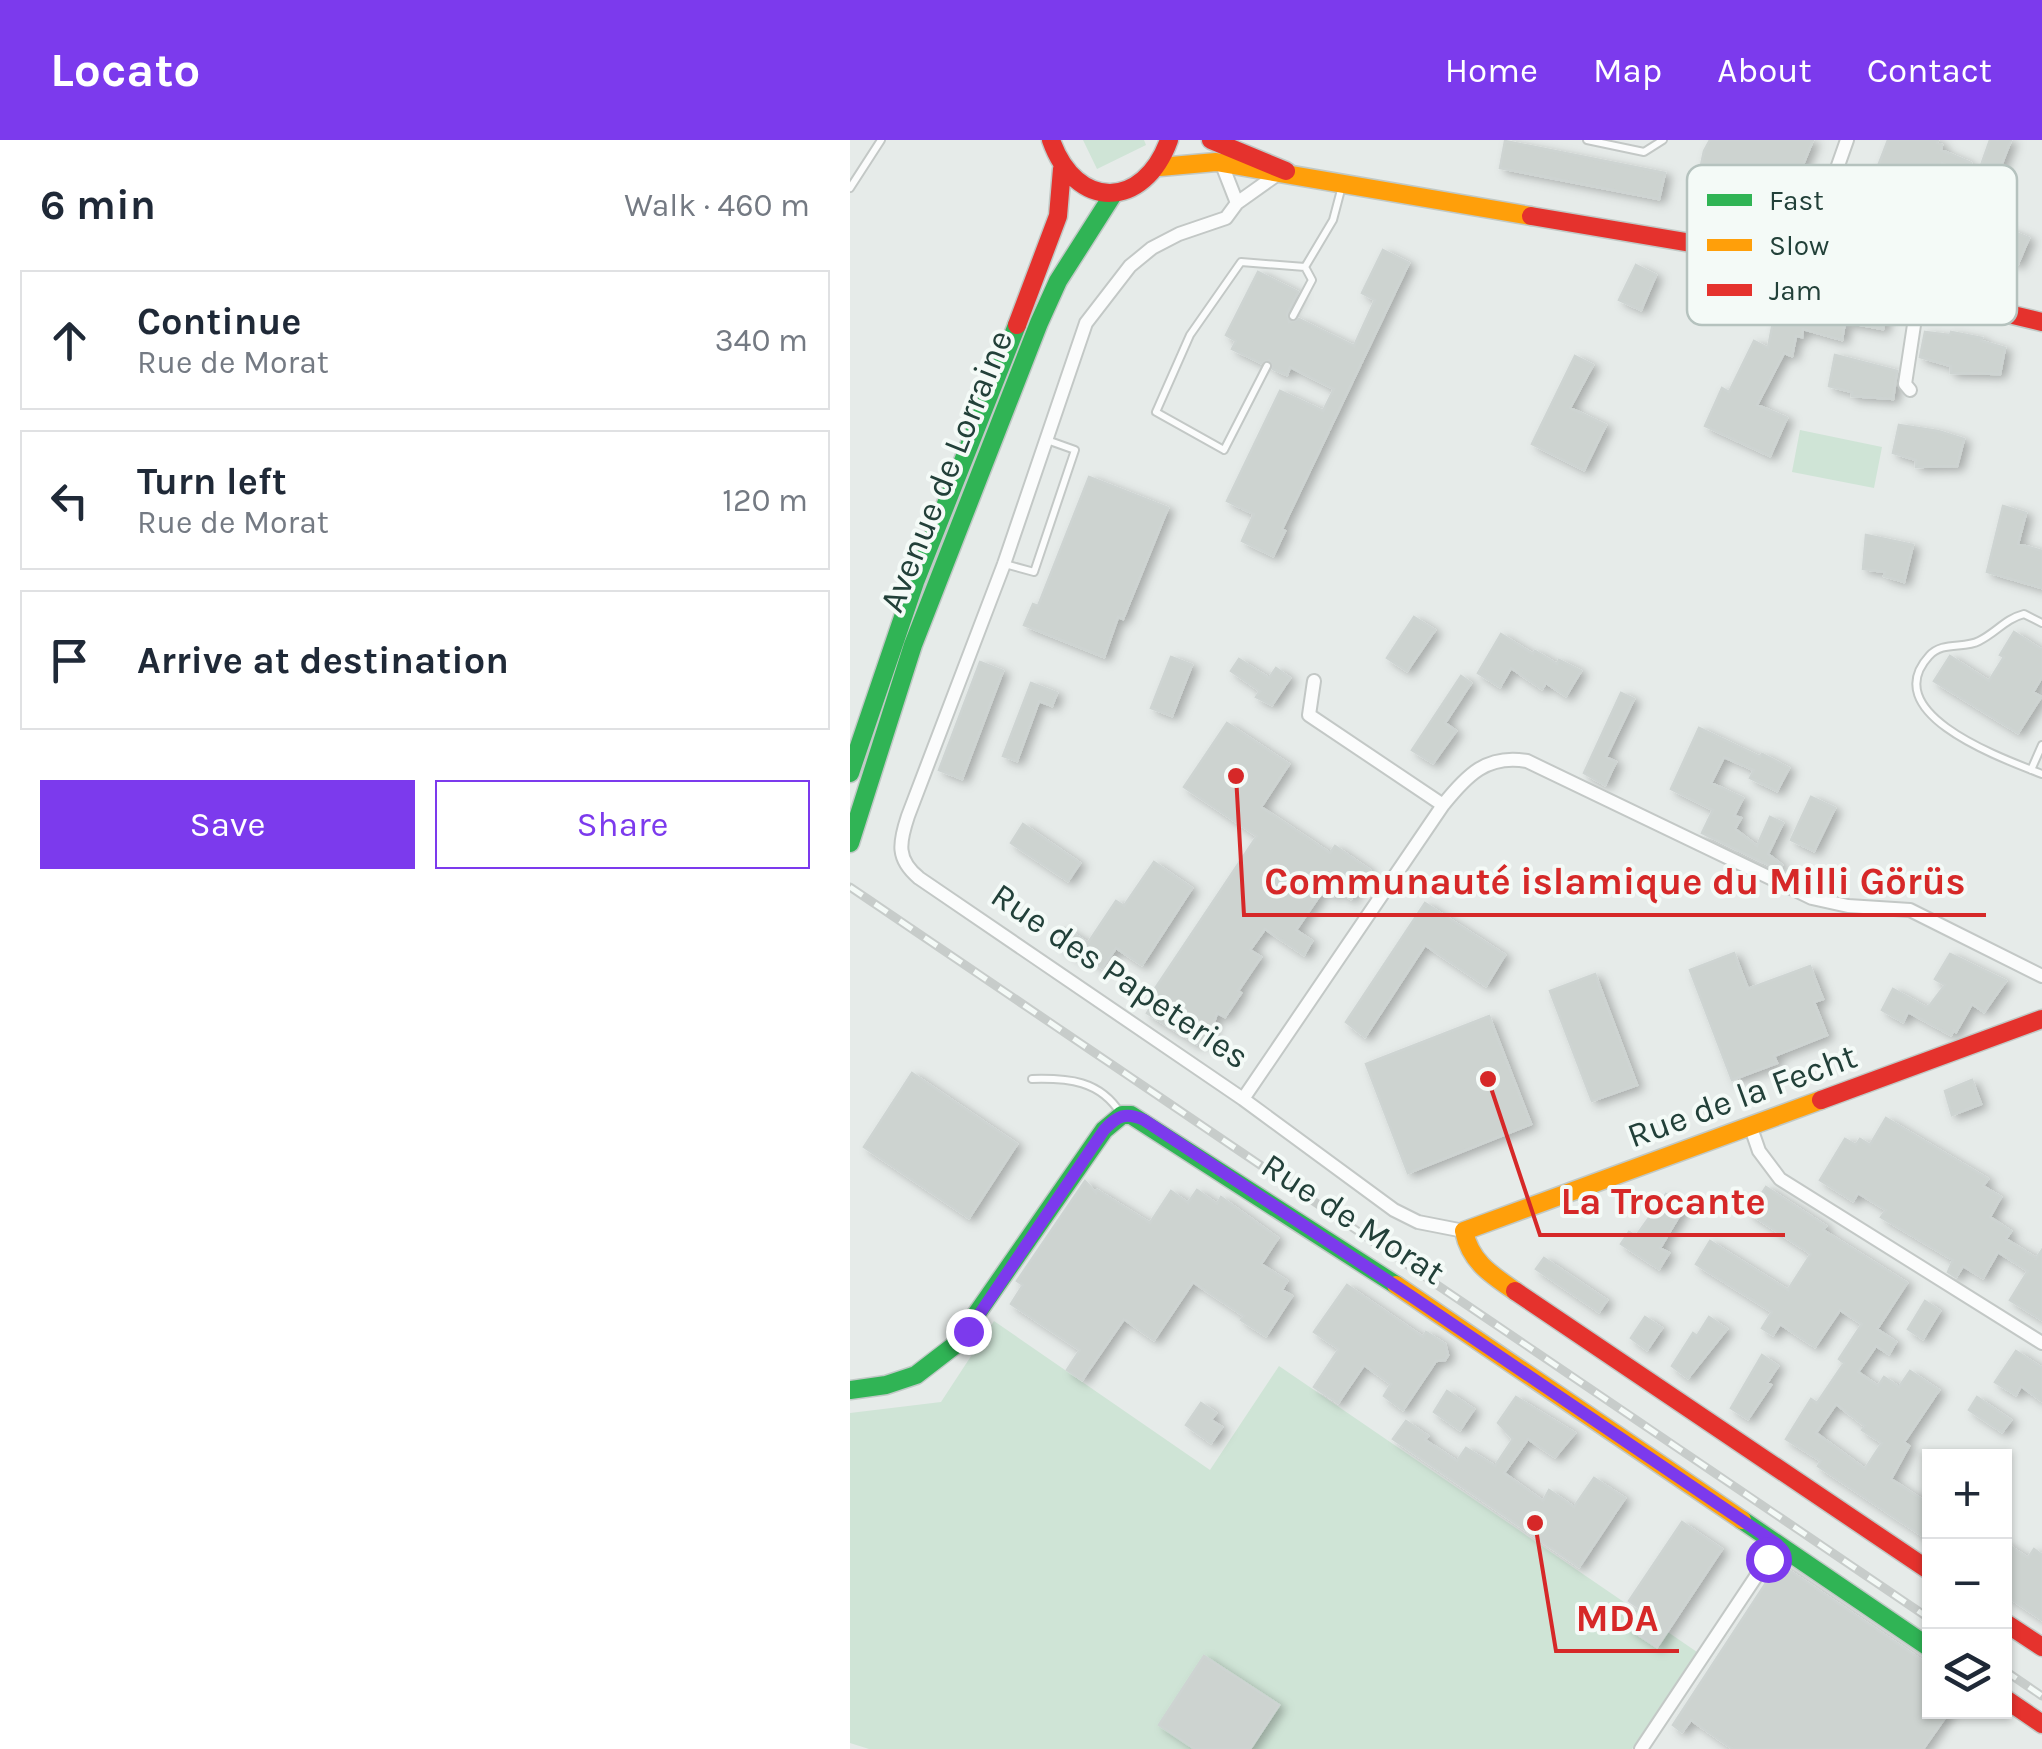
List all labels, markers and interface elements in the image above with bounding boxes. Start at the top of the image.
text: Locato [50,42,200,98]
text: Home [1445,50,1538,91]
text: Map [1593,50,1662,91]
text: About [1717,50,1812,91]
text: Contact [1867,50,1992,91]
legend [1687,165,2017,325]
text: 6 min [40,180,156,230]
text: Fast [1769,184,1824,217]
text: Walk · 460 m [624,187,810,224]
text: Slow [1769,229,1829,262]
text: Jam [1769,274,1822,307]
text: Continue [137,299,301,344]
icon: ahead [42,313,97,368]
text: 340 m [715,322,808,359]
street label: Avenue de Lorraine [871,324,1021,618]
text: Rue de Morat [137,344,329,381]
text: Turn left [137,459,287,504]
icon: left [42,473,97,528]
text: 120 m [722,482,808,519]
text: Rue de Morat [137,504,329,541]
icon: arrive [42,633,97,688]
text: Arrive at destination [137,638,509,683]
button: Save [40,780,415,869]
button: Share [435,780,810,869]
callout: Communauté islamique du Milli Görüs [1244,847,1986,915]
text: Communauté islamique du Milli Görüs [1264,859,1966,904]
street label: Rue des Papeteries [983,875,1257,1077]
street label: Rue de la Fecht [1622,1036,1862,1156]
street label: Rue de Morat [1254,1145,1452,1293]
callout: La Trocante [1540,1167,1785,1235]
text: La Trocante [1560,1179,1766,1224]
route end [946,1309,992,1355]
map controls [1922,1449,2012,1719]
button: + [1922,1449,2012,1539]
route start [1746,1537,1792,1583]
button: − [1922,1539,2012,1629]
callout: MDA [1556,1583,1679,1651]
text: MDA [1575,1596,1659,1641]
button: layers [1922,1629,2012,1719]

